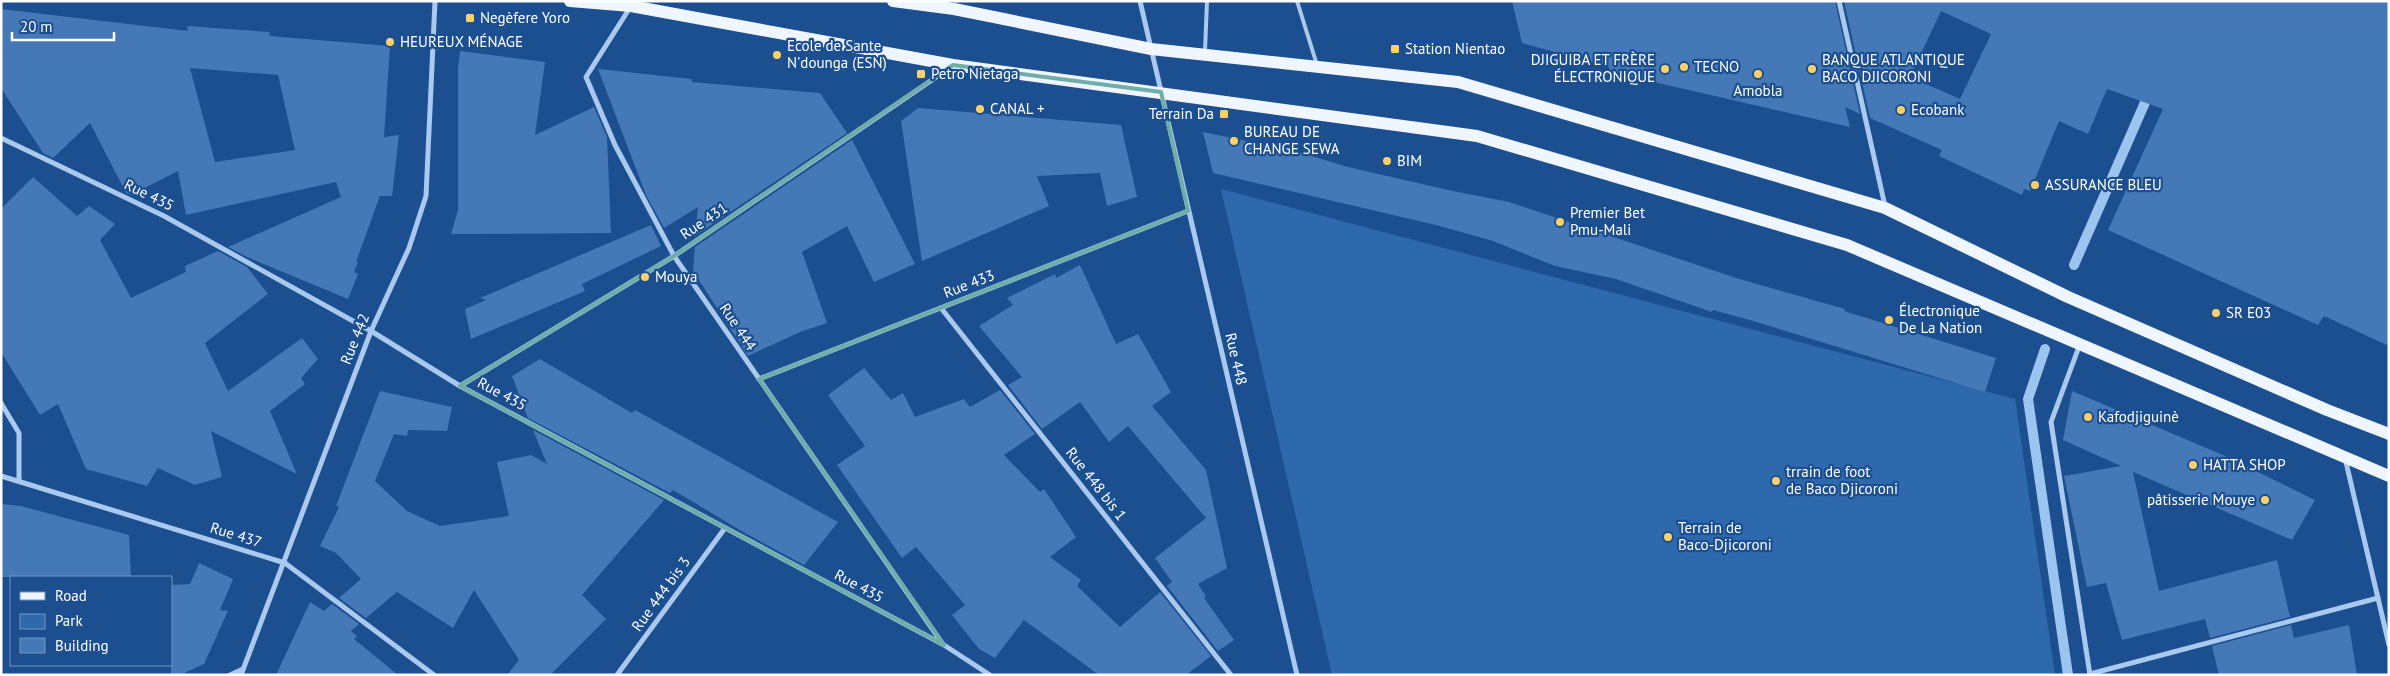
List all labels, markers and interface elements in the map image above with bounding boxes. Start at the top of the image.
place label: Negèfere Yoro [480,8,570,27]
scale bar [12,10,115,42]
marker: Negèfere Yoro [464,12,476,24]
text: 20 m [20,17,53,36]
place label: HEUREUX MÉNAGE [400,32,523,51]
marker: HEUREUX MÉNAGE [384,36,396,48]
place label: Ecole de Sante N'dounga (ESN) [787,36,887,72]
place label: Station Nientao [1405,39,1505,58]
marker: Station Nientao [1389,43,1401,55]
marker: Ecole de Sante N'dounga (ESN) [771,49,783,61]
place label: DJIGUIBA ET FRÈRE ÉLECTRONIQUE [1531,50,1655,86]
place label: BANQUE ATLANTIQUE BACO DJICORONI [1822,50,1965,86]
place label: TECNO [1694,57,1739,76]
marker: TECNO [1678,61,1690,73]
marker: DJIGUIBA ET FRÈRE ÉLECTRONIQUE [1659,63,1671,75]
marker: BANQUE ATLANTIQUE BACO DJICORONI [1806,63,1818,75]
place label: Petro Nietaga [931,64,1018,83]
marker: Petro Nietaga [915,68,927,80]
marker: Amobla [1752,68,1764,80]
place label: Amobla [1734,81,1782,100]
place label: CANAL + [990,99,1045,118]
place label: Ecobank [1911,100,1965,119]
marker: CANAL + [974,103,986,115]
place label: Terrain Da [1149,104,1214,123]
marker: Ecobank [1895,104,1907,116]
marker: Terrain Da [1218,108,1230,120]
place label: BUREAU DE CHANGE SEWA [1244,122,1340,158]
marker: BUREAU DE CHANGE SEWA [1228,135,1240,147]
place label: BIM [1397,151,1422,170]
marker: BIM [1381,155,1393,167]
street label: Rue 435 [121,174,177,215]
place label: ASSURANCE BLEU [2045,175,2162,194]
marker: ASSURANCE BLEU [2029,179,2041,191]
street label: Rue 431 [676,198,731,243]
place label: Premier Bet Pmu-Mali [1570,203,1645,239]
marker: Premier Bet Pmu-Mali [1554,216,1566,228]
street label: Rue 433 [941,265,997,302]
place label: Mouya [655,267,697,286]
marker: Mouya [639,271,651,283]
street label: Rue 444 [716,299,761,354]
place label: Électronique De La Nation [1899,301,1982,337]
place label: SR E03 [2226,303,2271,322]
marker: SR E03 [2210,307,2222,319]
street label: Rue 442 [336,311,373,367]
marker: Électronique De La Nation [1883,314,1895,326]
street label: Rue 448 [1221,331,1252,387]
street label: Rue 435 [474,373,530,414]
place label: Kafodjiguinè [2098,407,2179,426]
marker: Kafodjiguinè [2082,411,2094,423]
street label: Rue 448 bis 1 [1062,443,1131,524]
place label: HATTA SHOP [2203,455,2286,474]
marker: HATTA SHOP [2187,459,2199,471]
place label: trrain de foot de Baco Djicoroni [1786,462,1898,498]
marker: trrain de foot de Baco Djicoroni [1770,475,1782,487]
place label: pâtisserie Mouye [2147,490,2255,509]
marker: pâtisserie Mouye [2259,494,2271,506]
street label: Rue 437 [208,518,264,551]
place label: Terrain de Baco-Djicoroni [1678,518,1772,554]
marker: Terrain de Baco-Djicoroni [1662,531,1674,543]
street label: Rue 444 bis 3 [627,553,694,635]
street label: Rue 435 [831,565,887,606]
legend [10,576,172,666]
text: Road [55,586,87,605]
text: Park [55,611,83,630]
text: Building [55,636,109,655]

